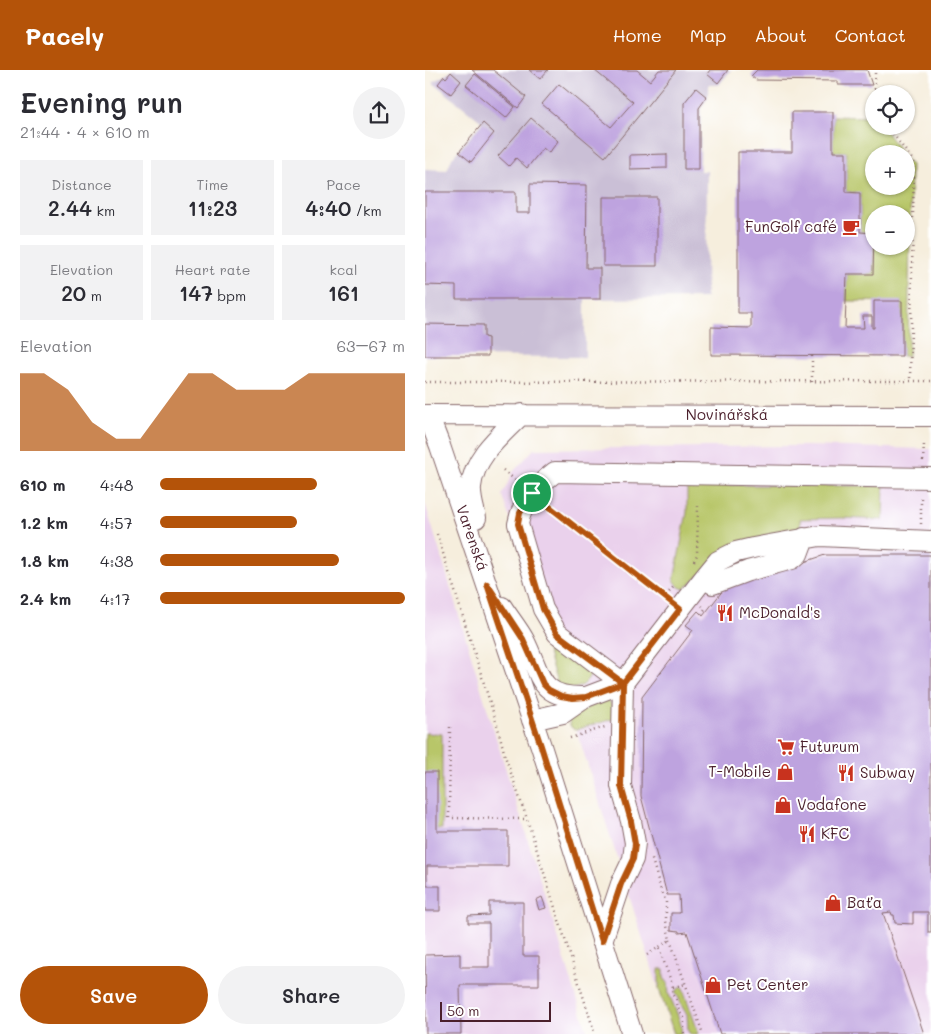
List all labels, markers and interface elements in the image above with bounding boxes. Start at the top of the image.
text: Pacely [25,20,104,51]
text: Home [613,23,662,47]
text: Map [690,23,726,47]
text: About [754,23,807,47]
text: Contact [835,23,906,47]
text: Evening run [20,84,183,120]
map controls [865,85,915,255]
button: locate [865,85,915,135]
button: share [353,87,405,139]
text: 21:44 · 4 × 610 m [20,121,150,142]
button: + [865,145,915,195]
text: Distance [51,175,112,194]
text: Time [197,175,228,194]
text: Pace [326,175,361,194]
text: 2.44 [48,194,92,221]
text: 11:23 [188,194,237,221]
text: 4:40 [305,194,351,221]
text: km [92,201,115,220]
text: /km [351,201,382,220]
button: − [865,205,915,255]
place label: FunGolf café [745,216,837,236]
cafe icon: FunGolf café [841,217,861,237]
text: Elevation [50,260,113,279]
text: Heart rate [175,260,250,279]
text: kcal [330,260,357,279]
text: 20 [61,279,86,306]
text: 147 [179,279,213,306]
text: 161 [328,279,359,306]
text: m [86,286,102,305]
text: bpm [213,286,246,305]
text: Elevation [20,335,92,356]
text: 63–67 m [336,335,405,356]
street label: Novinářská [686,404,768,424]
pin [511,472,553,514]
text: 610 m [20,474,66,495]
text: 4:48 [100,474,133,495]
icon: arrive [518,479,546,507]
street label: Varenská [452,502,494,573]
text: 1.2 km [20,512,68,533]
text: 4:57 [100,512,133,533]
text: 1.8 km [20,550,69,571]
text: 4:38 [100,550,133,571]
text: 2.4 km [20,588,71,609]
text: 4:17 [100,588,130,609]
place label: McDonald's [739,602,821,622]
restaurant icon: McDonald's [715,603,735,623]
place label: Futurum [800,736,859,756]
supermarket icon: Futurum [776,737,796,757]
place label: T-Mobile [708,761,771,781]
shop icon: T-Mobile [775,762,795,782]
place label: Subway [860,762,915,782]
restaurant icon: Subway [836,763,856,783]
place label: Vodafone [797,794,867,814]
shop icon: Vodafone [773,795,793,815]
place label: KFC [821,823,849,843]
restaurant icon: KFC [797,824,817,844]
place label: Baťa [847,892,882,912]
shop icon: Baťa [823,893,843,913]
button: Save [20,966,208,1024]
button: Share [218,966,405,1024]
place label: Pet Center [727,974,809,994]
shop icon: Pet Center [703,975,723,995]
scale bar [440,999,551,1022]
text: 50 m [447,1001,479,1020]

